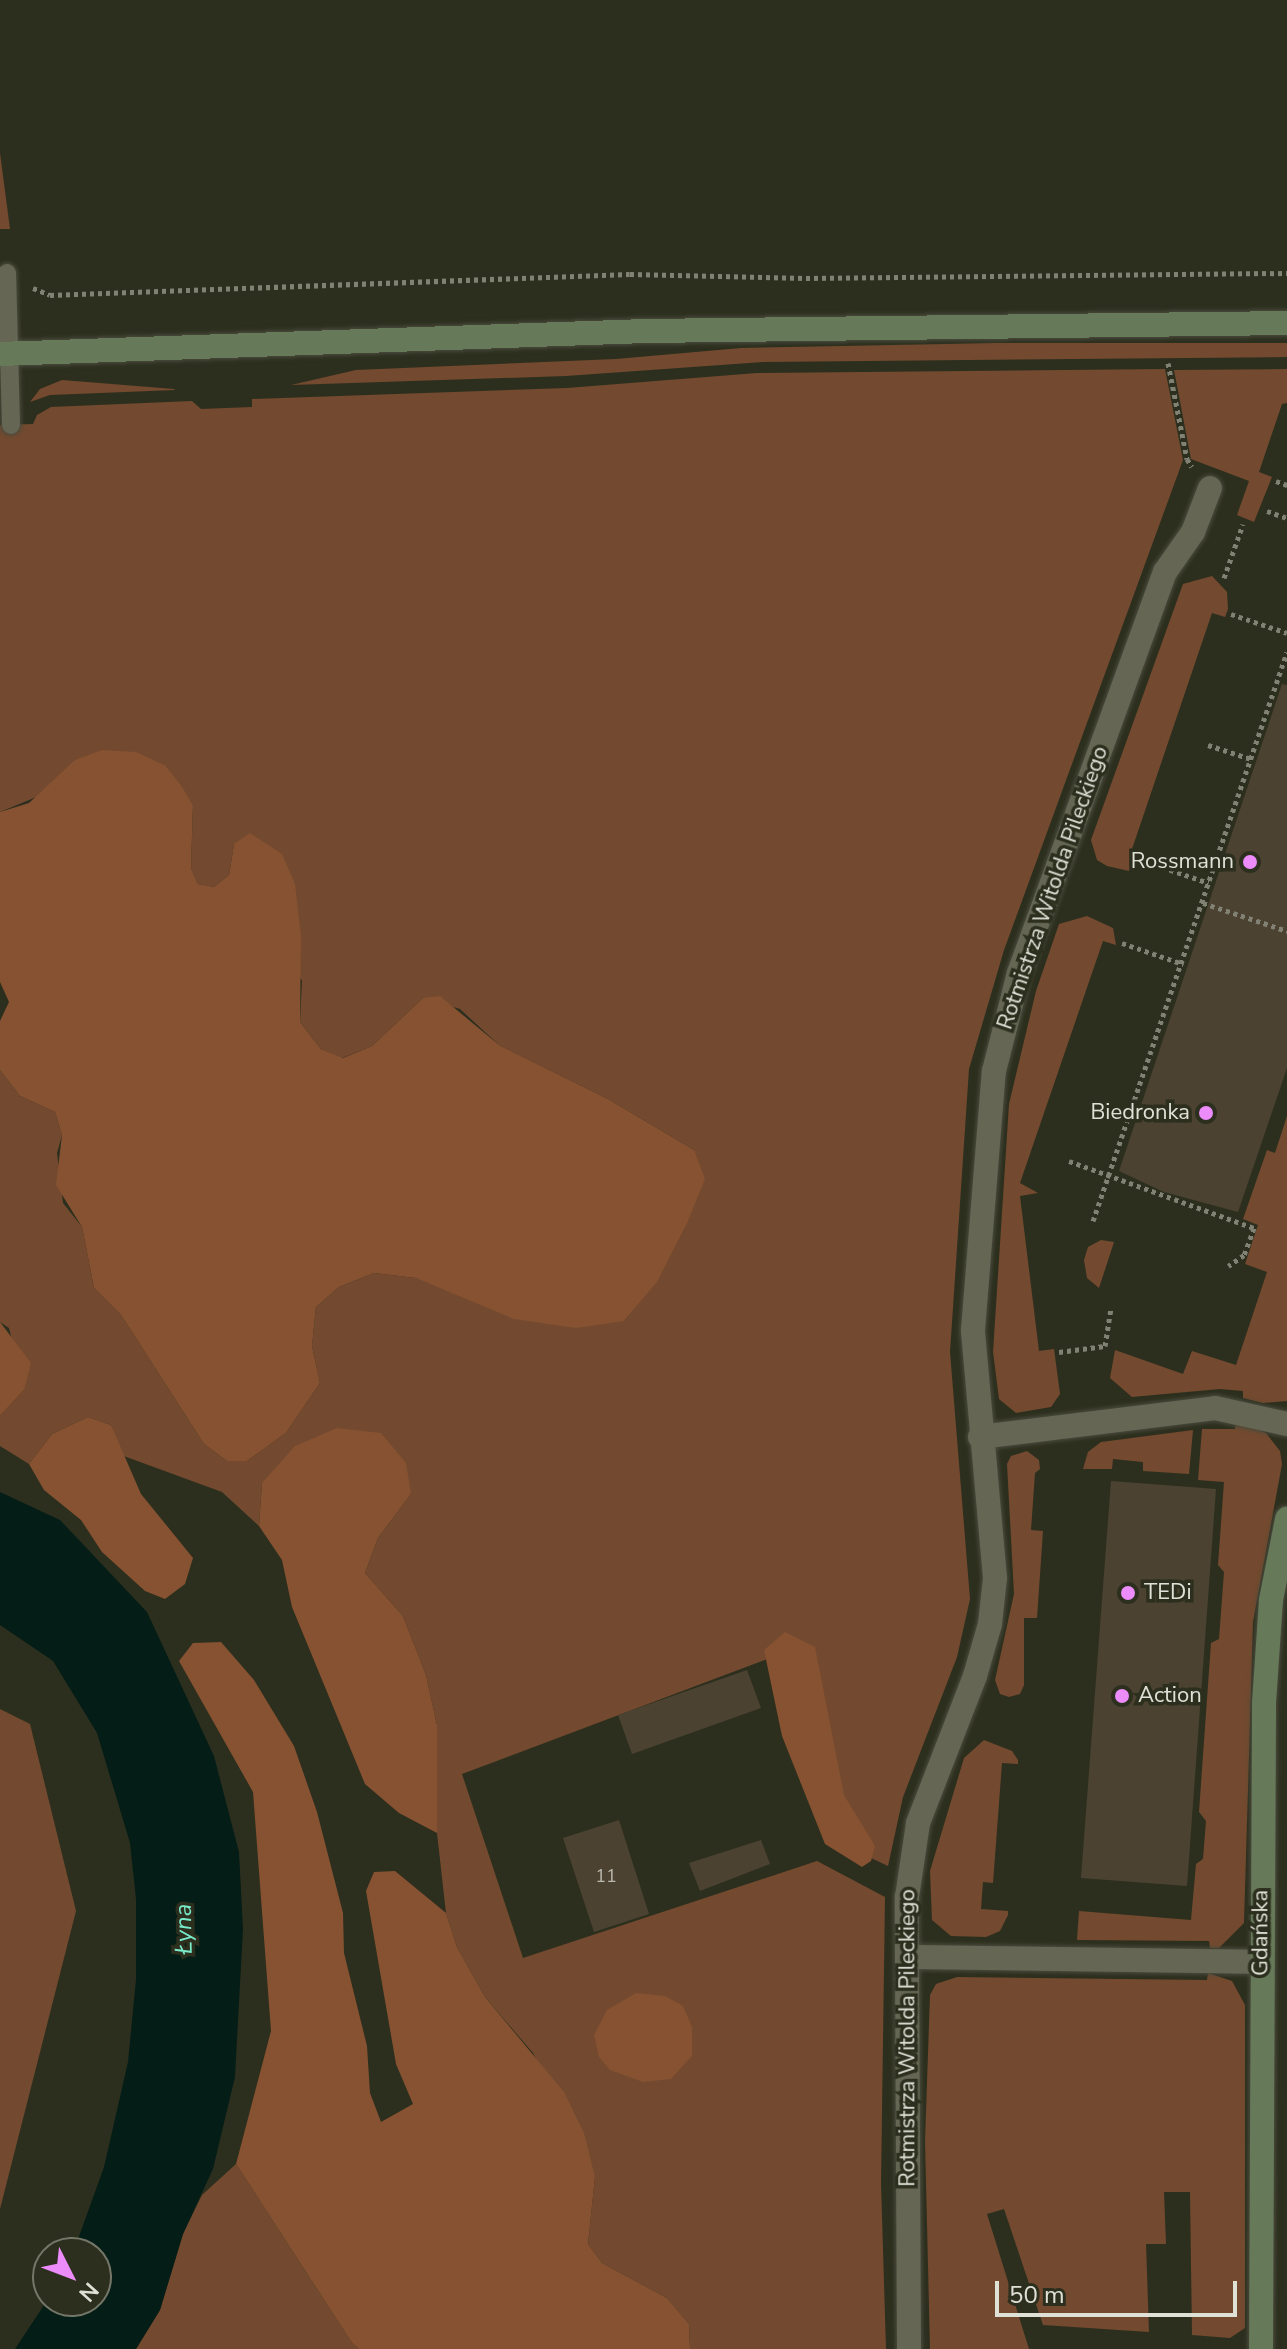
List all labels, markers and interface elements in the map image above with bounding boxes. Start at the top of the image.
street label: Rotmistrza Witolda Pileckiego [992,743,1114,1033]
place label: Rossmann [1131,849,1234,875]
marker: Rossmann [1241,853,1259,871]
place label: Biedronka [1090,1100,1190,1126]
marker: Biedronka [1197,1104,1215,1122]
place label: TEDi [1144,1580,1191,1606]
marker: TEDi [1119,1584,1137,1602]
place label: Action [1138,1683,1202,1709]
marker: Action [1113,1687,1131,1705]
house number: 11 [595,1865,617,1887]
street label: Rotmistrza Witolda Pileckiego [895,1889,921,2187]
street label: Gdańska [1248,1890,1274,1976]
water label: Łyna [169,1903,199,1955]
north arrow [32,2237,112,2317]
scale bar [999,2265,1241,2315]
text: N [72,2276,105,2308]
text: 50 m [1009,2279,1065,2311]

